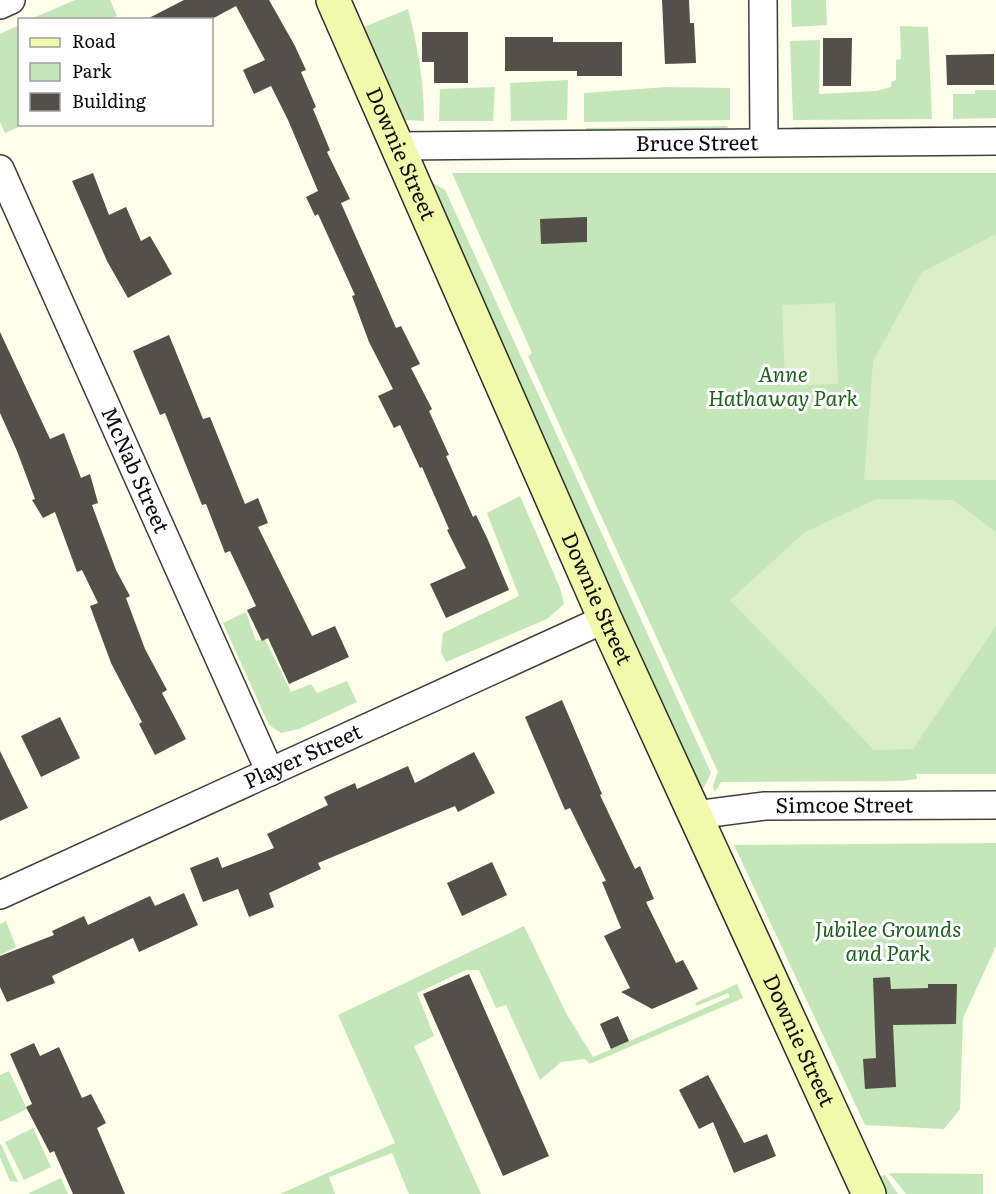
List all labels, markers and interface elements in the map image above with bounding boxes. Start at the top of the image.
legend [18,18,213,126]
text: Road [72,27,116,54]
text: Park [72,57,113,84]
street label: Downie Street [360,81,446,225]
text: Building [72,87,147,114]
street label: Bruce Street [635,125,759,157]
park label: Anne Hathaway Park [708,357,858,412]
street label: McNab Street [95,401,179,538]
street label: Downie Street [556,526,642,669]
street label: Player Street [238,714,366,795]
street label: Simcoe Street [775,787,914,819]
park label: Jubilee Grounds and Park [815,912,961,967]
street label: Downie Street [757,968,845,1111]

